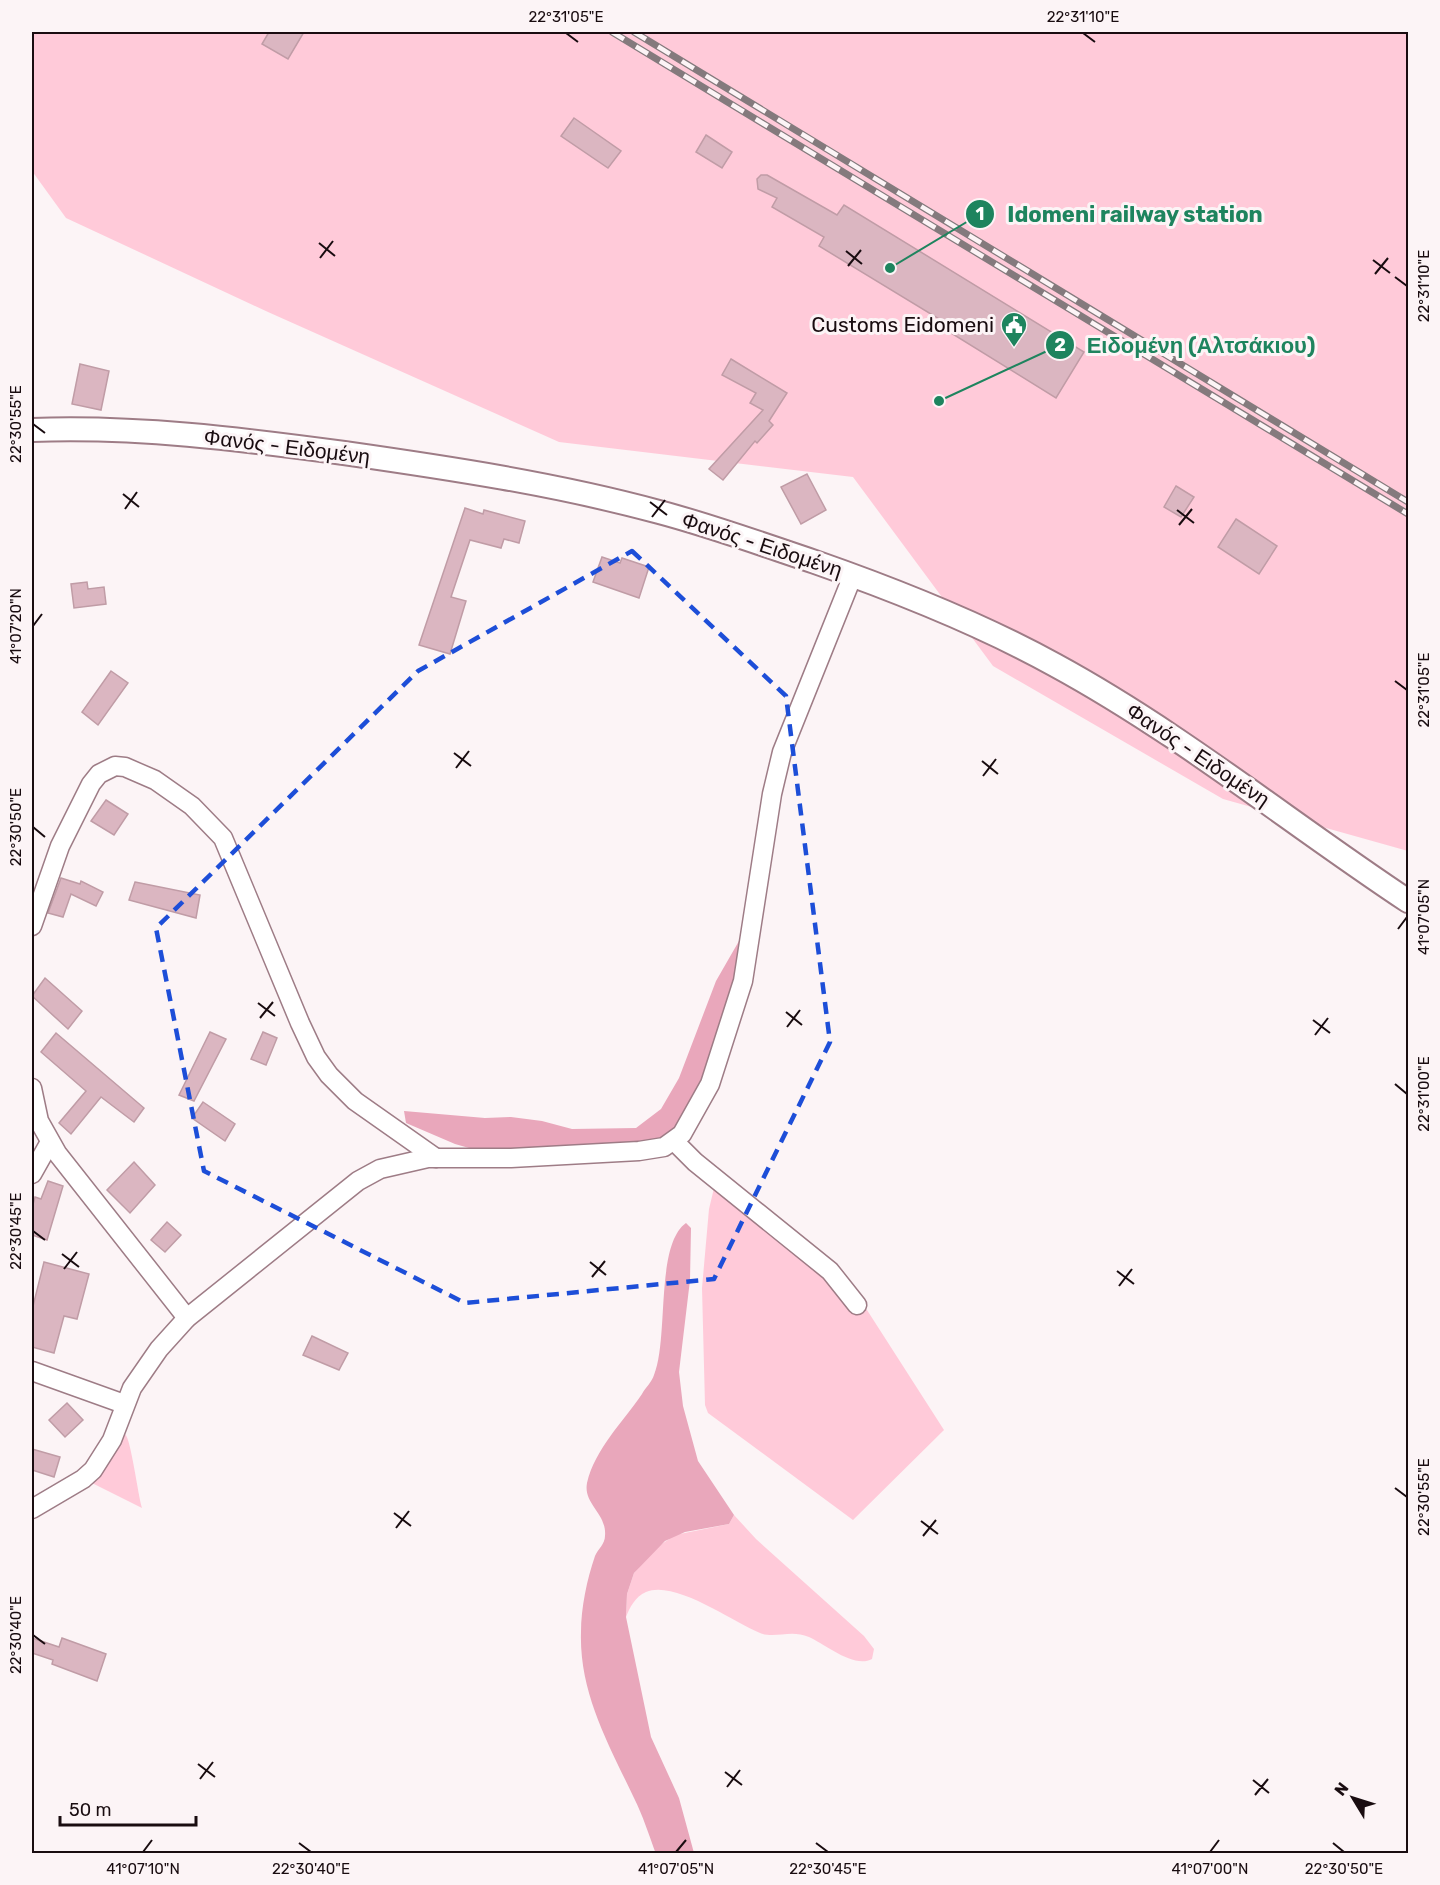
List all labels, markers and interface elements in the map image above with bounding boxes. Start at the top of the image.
text: 22°31'05"E [529,8,604,26]
text: 22°31'10"E [1047,8,1119,26]
callout: Idomeni railway station [965,194,1275,234]
text: Idomeni railway station [1007,201,1263,228]
text: 1 [976,203,984,225]
text: 22°31'10"E [1415,250,1433,322]
public building icon: Customs Eidomeni [999,310,1029,348]
place label: Customs Eidomeni [811,312,994,337]
callout: Ειδομένη (Αλτσάκιου) [1045,325,1328,365]
text: Ειδομένη (Αλτσάκιου) [1087,332,1315,359]
text: 2 [1054,334,1066,356]
text: 22°30'55"E [7,385,25,463]
street label: Φανός - Ειδομένη [202,424,372,469]
street label: Φανός - Ειδομένη [679,507,846,582]
text: 41°07'20"N [7,588,25,664]
text: 22°31'05"E [1415,653,1433,728]
street label: Φανός - Ειδομένη [1122,697,1275,812]
text: 22°30'50"E [7,788,25,866]
text: 41°07'05"N [1415,879,1433,955]
text: 22°31'00"E [1415,1056,1433,1132]
text: 22°30'45"E [7,1192,25,1270]
text: 22°30'55"E [1415,1458,1433,1536]
text: 22°30'40"E [7,1596,25,1674]
north arrow [1323,1768,1383,1828]
text: N [1331,1779,1353,1799]
scale bar [60,1789,196,1827]
text: 50 m [69,1799,112,1821]
text: 41°07'10"N [106,1860,180,1878]
text: 22°30'40"E [272,1860,350,1878]
text: 41°07'05"N [638,1860,714,1878]
text: 22°30'45"E [789,1860,867,1878]
text: 41°07'00"N [1172,1860,1248,1878]
text: 22°30'50"E [1305,1860,1383,1878]

